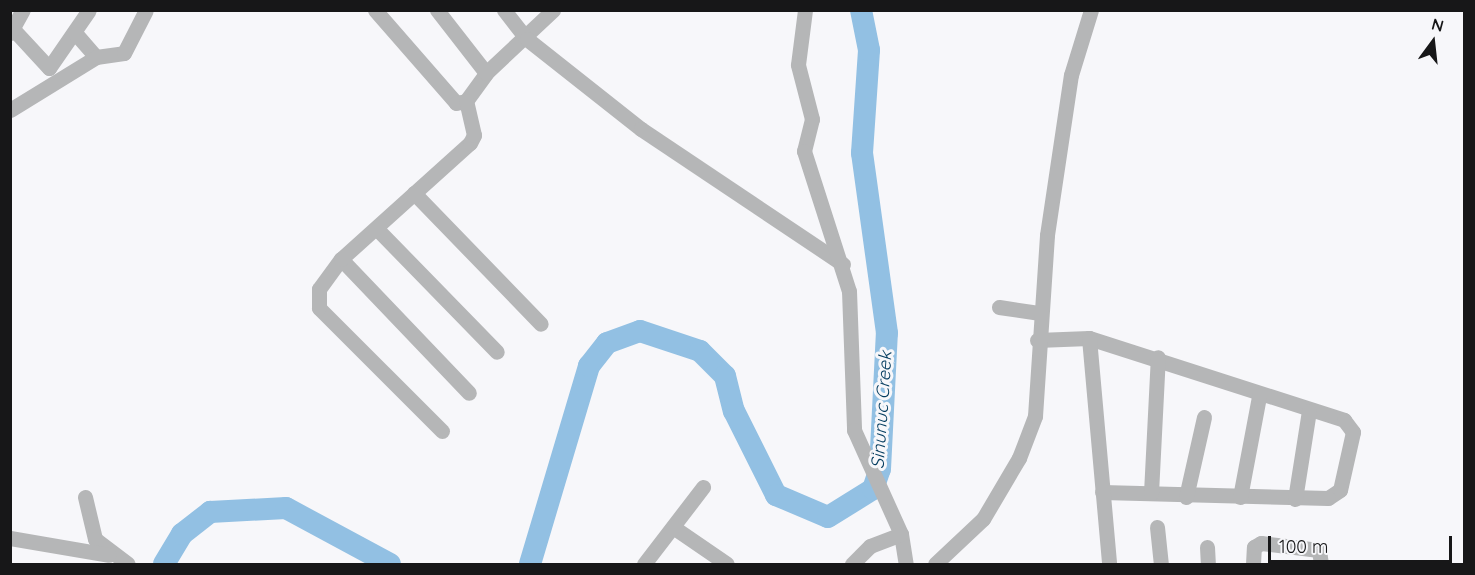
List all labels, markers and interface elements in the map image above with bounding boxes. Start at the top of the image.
north arrow [1403,12,1463,72]
text: N [1429,13,1446,36]
water label: Sinunuc Creek [867,351,897,469]
scale bar [1271,524,1456,562]
text: 100 m [1279,535,1328,558]

